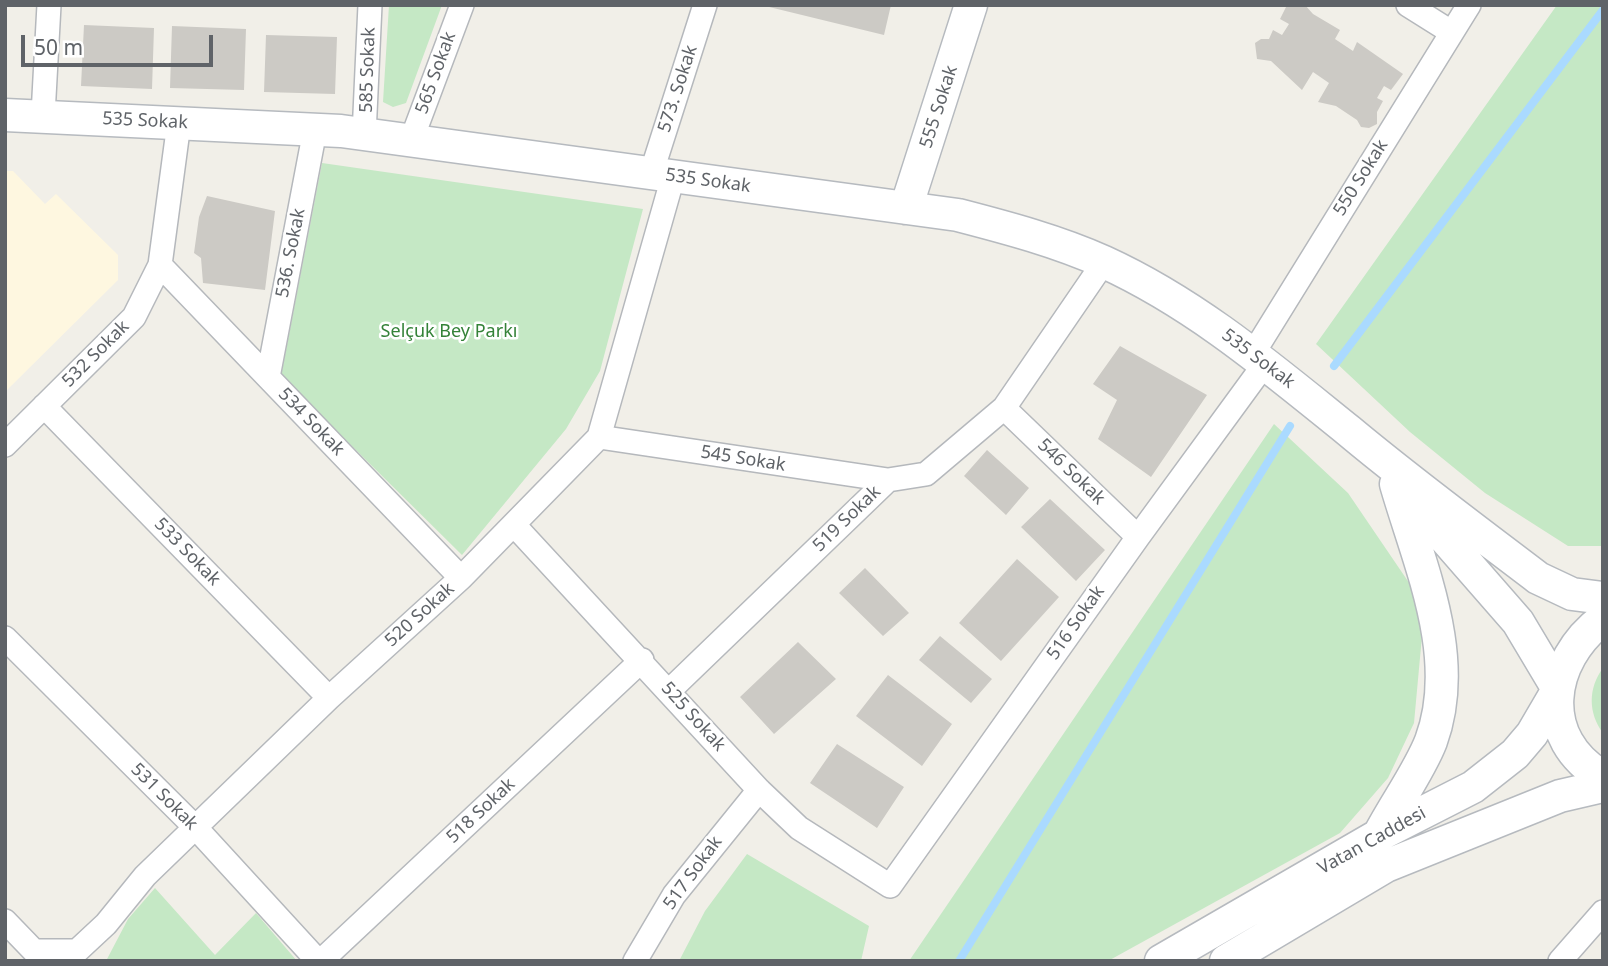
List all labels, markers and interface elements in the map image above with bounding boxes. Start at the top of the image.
scale bar [24,21,217,65]
street label: 585 Sokak [356,27,380,113]
street label: 565 Sokak [411,29,461,117]
text: 50 m [34,33,83,61]
street label: 573. Sokak [654,43,702,135]
street label: 555 Sokak [915,63,963,151]
street label: 535 Sokak [102,108,188,134]
street label: 550 Sokak [1329,136,1393,220]
street label: 535 Sokak [664,164,752,198]
street label: 536. Sokak [272,207,310,299]
street label: 532 Sokak [58,316,134,392]
park label: Selçuk Bey Parkı [381,321,517,343]
street label: 535 Sokak [1217,325,1299,393]
street label: 534 Sokak [273,384,349,460]
street label: 546 Sokak [1033,434,1109,510]
street label: 545 Sokak [699,442,787,476]
street label: 519 Sokak [809,481,885,557]
street label: 533 Sokak [149,514,225,590]
street label: 520 Sokak [381,578,459,652]
street label: 516 Sokak [1043,582,1109,664]
street label: 525 Sokak [656,678,730,756]
street label: 531 Sokak [126,759,202,835]
street label: 518 Sokak [442,774,520,848]
street label: Vatan Caddesi [1314,802,1430,880]
street label: 517 Sokak [659,832,727,914]

